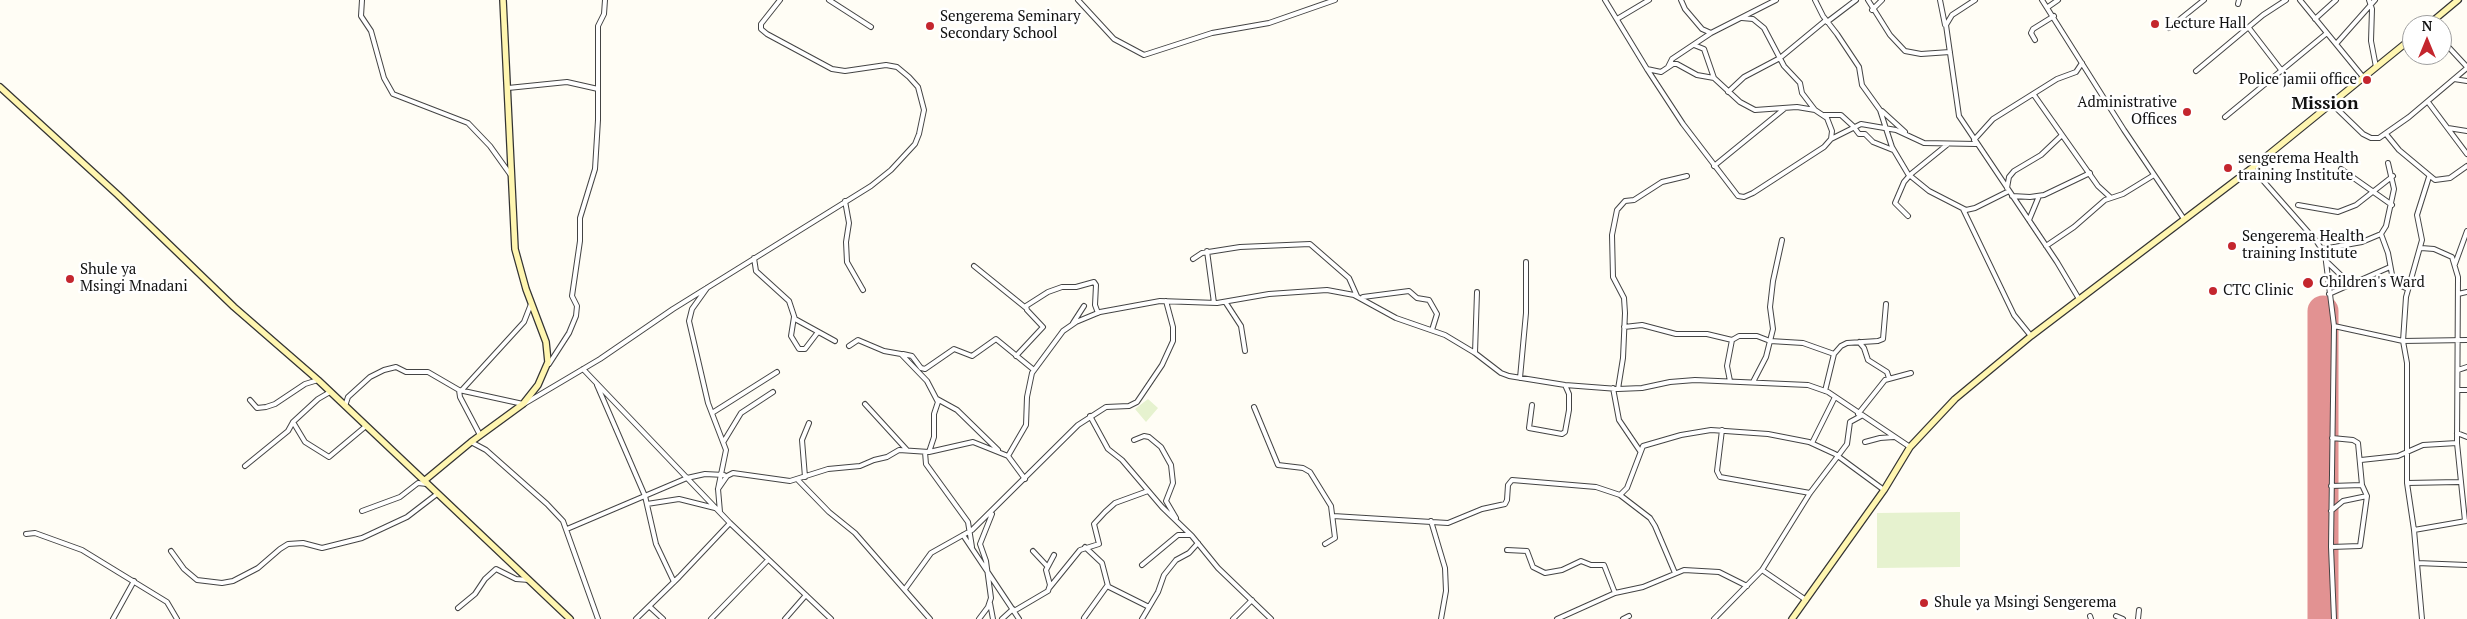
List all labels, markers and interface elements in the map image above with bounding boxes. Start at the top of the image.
place label: Sengerema Seminary Secondary School [940,8,1081,43]
place label: Lecture Hall [2165,15,2246,33]
north arrow [2402,15,2452,65]
text: N [2422,16,2432,35]
marker: Lecture Hall [2149,18,2161,30]
marker: Sengerema Seminary Secondary School [924,20,936,32]
place label: Police jamii office [2239,71,2357,89]
marker: Police jamii office [2361,74,2373,86]
district label: Mission [2291,93,2359,115]
place label: Administrative Offices [2077,94,2177,129]
marker: Administrative Offices [2181,106,2193,118]
place label: sengerema Health training Institute [2238,150,2359,185]
marker: sengerema Health training Institute [2222,162,2234,174]
place label: Sengerema Health training Institute [2242,228,2364,263]
marker: Sengerema Health training Institute [2226,240,2238,252]
place label: Shule ya Msingi Mnadani [80,261,188,296]
marker: Shule ya Msingi Mnadani [64,273,76,285]
place label: Children's Ward [2319,274,2425,292]
marker: Children's Ward [2301,276,2315,290]
place label: CTC Clinic [2223,282,2294,300]
marker: CTC Clinic [2207,285,2219,297]
place label: Shule ya Msingi Sengerema [1934,594,2117,612]
marker: Shule ya Msingi Sengerema [1918,597,1930,609]

